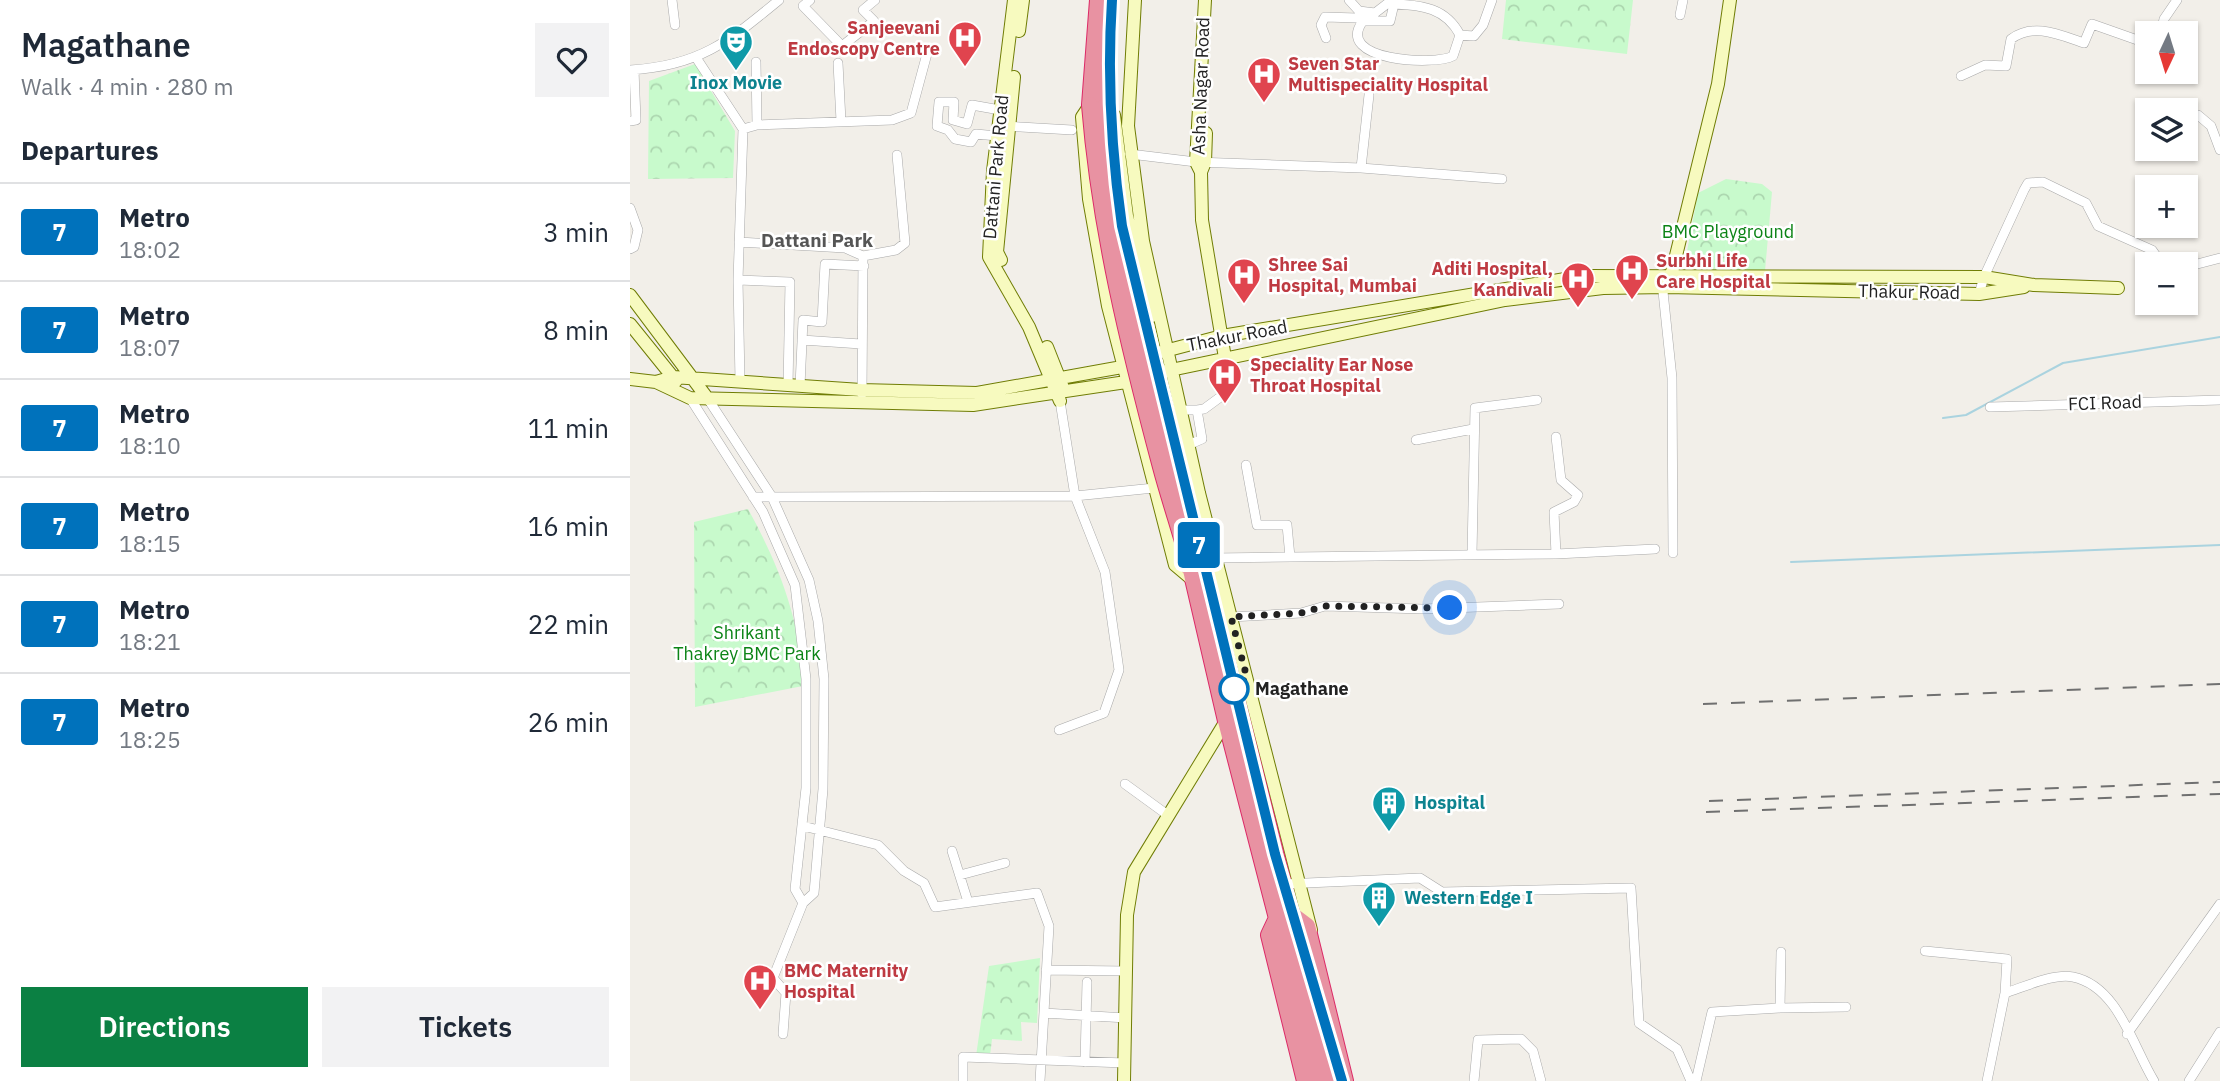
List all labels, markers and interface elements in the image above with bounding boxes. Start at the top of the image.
place label: Sanjeevani Endoscopy Centre [787,16,940,60]
street label: Asha Nagar Road [1187,17,1214,155]
hospital icon: Sanjeevani Endoscopy Centre [946,19,984,68]
north arrow [2135,21,2198,84]
map controls [2135,21,2198,315]
text: Magathane [21,23,191,66]
button: heart [535,23,609,97]
theatre icon: Inox Movie [717,23,755,72]
place label: Seven Star Multispeciality Hospital [1288,52,1489,96]
hospital icon: Seven Star Multispeciality Hospital [1245,55,1283,104]
text: Walk · 4 min · 280 m [21,71,234,101]
place label: Inox Movie [690,71,782,94]
street label: Dattani Park Road [978,94,1013,240]
button: layers [2135,98,2198,161]
text: Departures [21,133,159,167]
button: + [2135,175,2198,238]
text: Metro [119,200,190,234]
text: 3 min [543,215,609,249]
text: 7 [52,216,67,248]
park label: BMC Playground [1662,220,1794,243]
district label: Dattani Park [761,228,873,252]
text: 18:02 [119,234,181,264]
place label: Surbhi Life Care Hospital [1656,249,1771,293]
hospital icon: Surbhi Life Care Hospital [1613,252,1651,301]
button: − [2135,252,2198,315]
place label: Shree Sai Hospital, Mumbai [1268,253,1417,297]
hospital icon: Shree Sai Hospital, Mumbai [1225,256,1263,305]
place label: Aditi Hospital, Kandivali [1432,257,1553,301]
hospital icon: Aditi Hospital, Kandivali [1559,260,1597,309]
street label: Thakur Road [1858,279,1960,304]
text: Metro [119,298,190,332]
text: 8 min [543,313,609,347]
text: 7 [52,314,67,346]
street label: Thakur Road [1185,314,1289,357]
text: 18:07 [119,332,181,362]
place label: Speciality Ear Nose Throat Hospital [1250,353,1413,397]
hospital icon: Speciality Ear Nose Throat Hospital [1206,356,1244,405]
street label: FCI Road [2068,390,2142,415]
text: Metro [119,396,190,430]
text: 11 min [528,411,609,445]
text: 7 [52,412,67,444]
text: 18:10 [119,430,181,460]
text: Metro [119,494,190,528]
text: 16 min [528,509,609,543]
text: 7 [52,510,67,542]
line badge: 7 [1176,522,1222,568]
text: 18:15 [119,528,181,558]
text: 7 [1192,529,1206,561]
your location [1432,590,1467,625]
text: Metro [119,592,190,626]
text: 22 min [528,607,609,641]
text: 7 [52,608,67,640]
park label: Shrikant Thakrey BMC Park [673,621,821,665]
text: 18:21 [119,626,181,656]
marker: Magathane [1219,674,1249,704]
place label: Magathane [1255,677,1349,700]
text: Metro [119,690,190,724]
text: 26 min [528,705,609,739]
text: 7 [52,706,67,738]
text: 18:25 [119,724,181,754]
building icon: Hospital [1370,784,1408,833]
place label: Hospital [1414,791,1485,814]
building icon: Western Edge I [1360,879,1398,928]
place label: Western Edge I [1404,886,1533,909]
place label: BMC Maternity Hospital [784,959,909,1003]
hospital icon: BMC Maternity Hospital [741,962,779,1011]
button: Directions [21,987,308,1067]
button: Tickets [322,987,609,1067]

